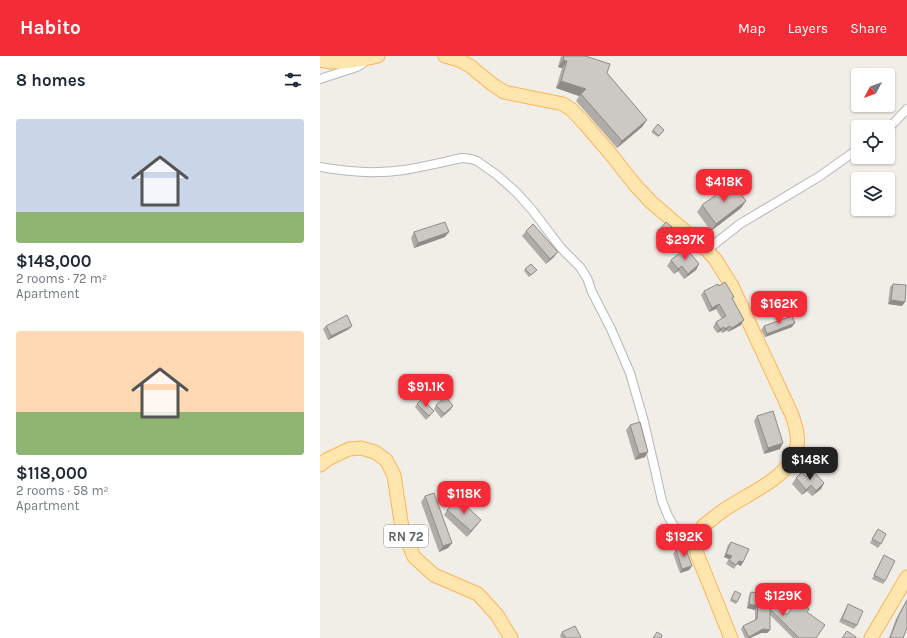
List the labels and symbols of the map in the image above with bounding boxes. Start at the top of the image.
north arrow [851,68,895,112]
pin: $418K [696,169,752,203]
pin: $297K [657,227,713,261]
pin: $162K [751,291,807,325]
pin: $91.1K [393,374,459,408]
pin: $148K [782,447,838,481]
pin: $118K [436,481,492,515]
pin: $192K [656,524,712,558]
road number: RN 72 [384,525,428,547]
pin: $129K [755,583,811,617]

